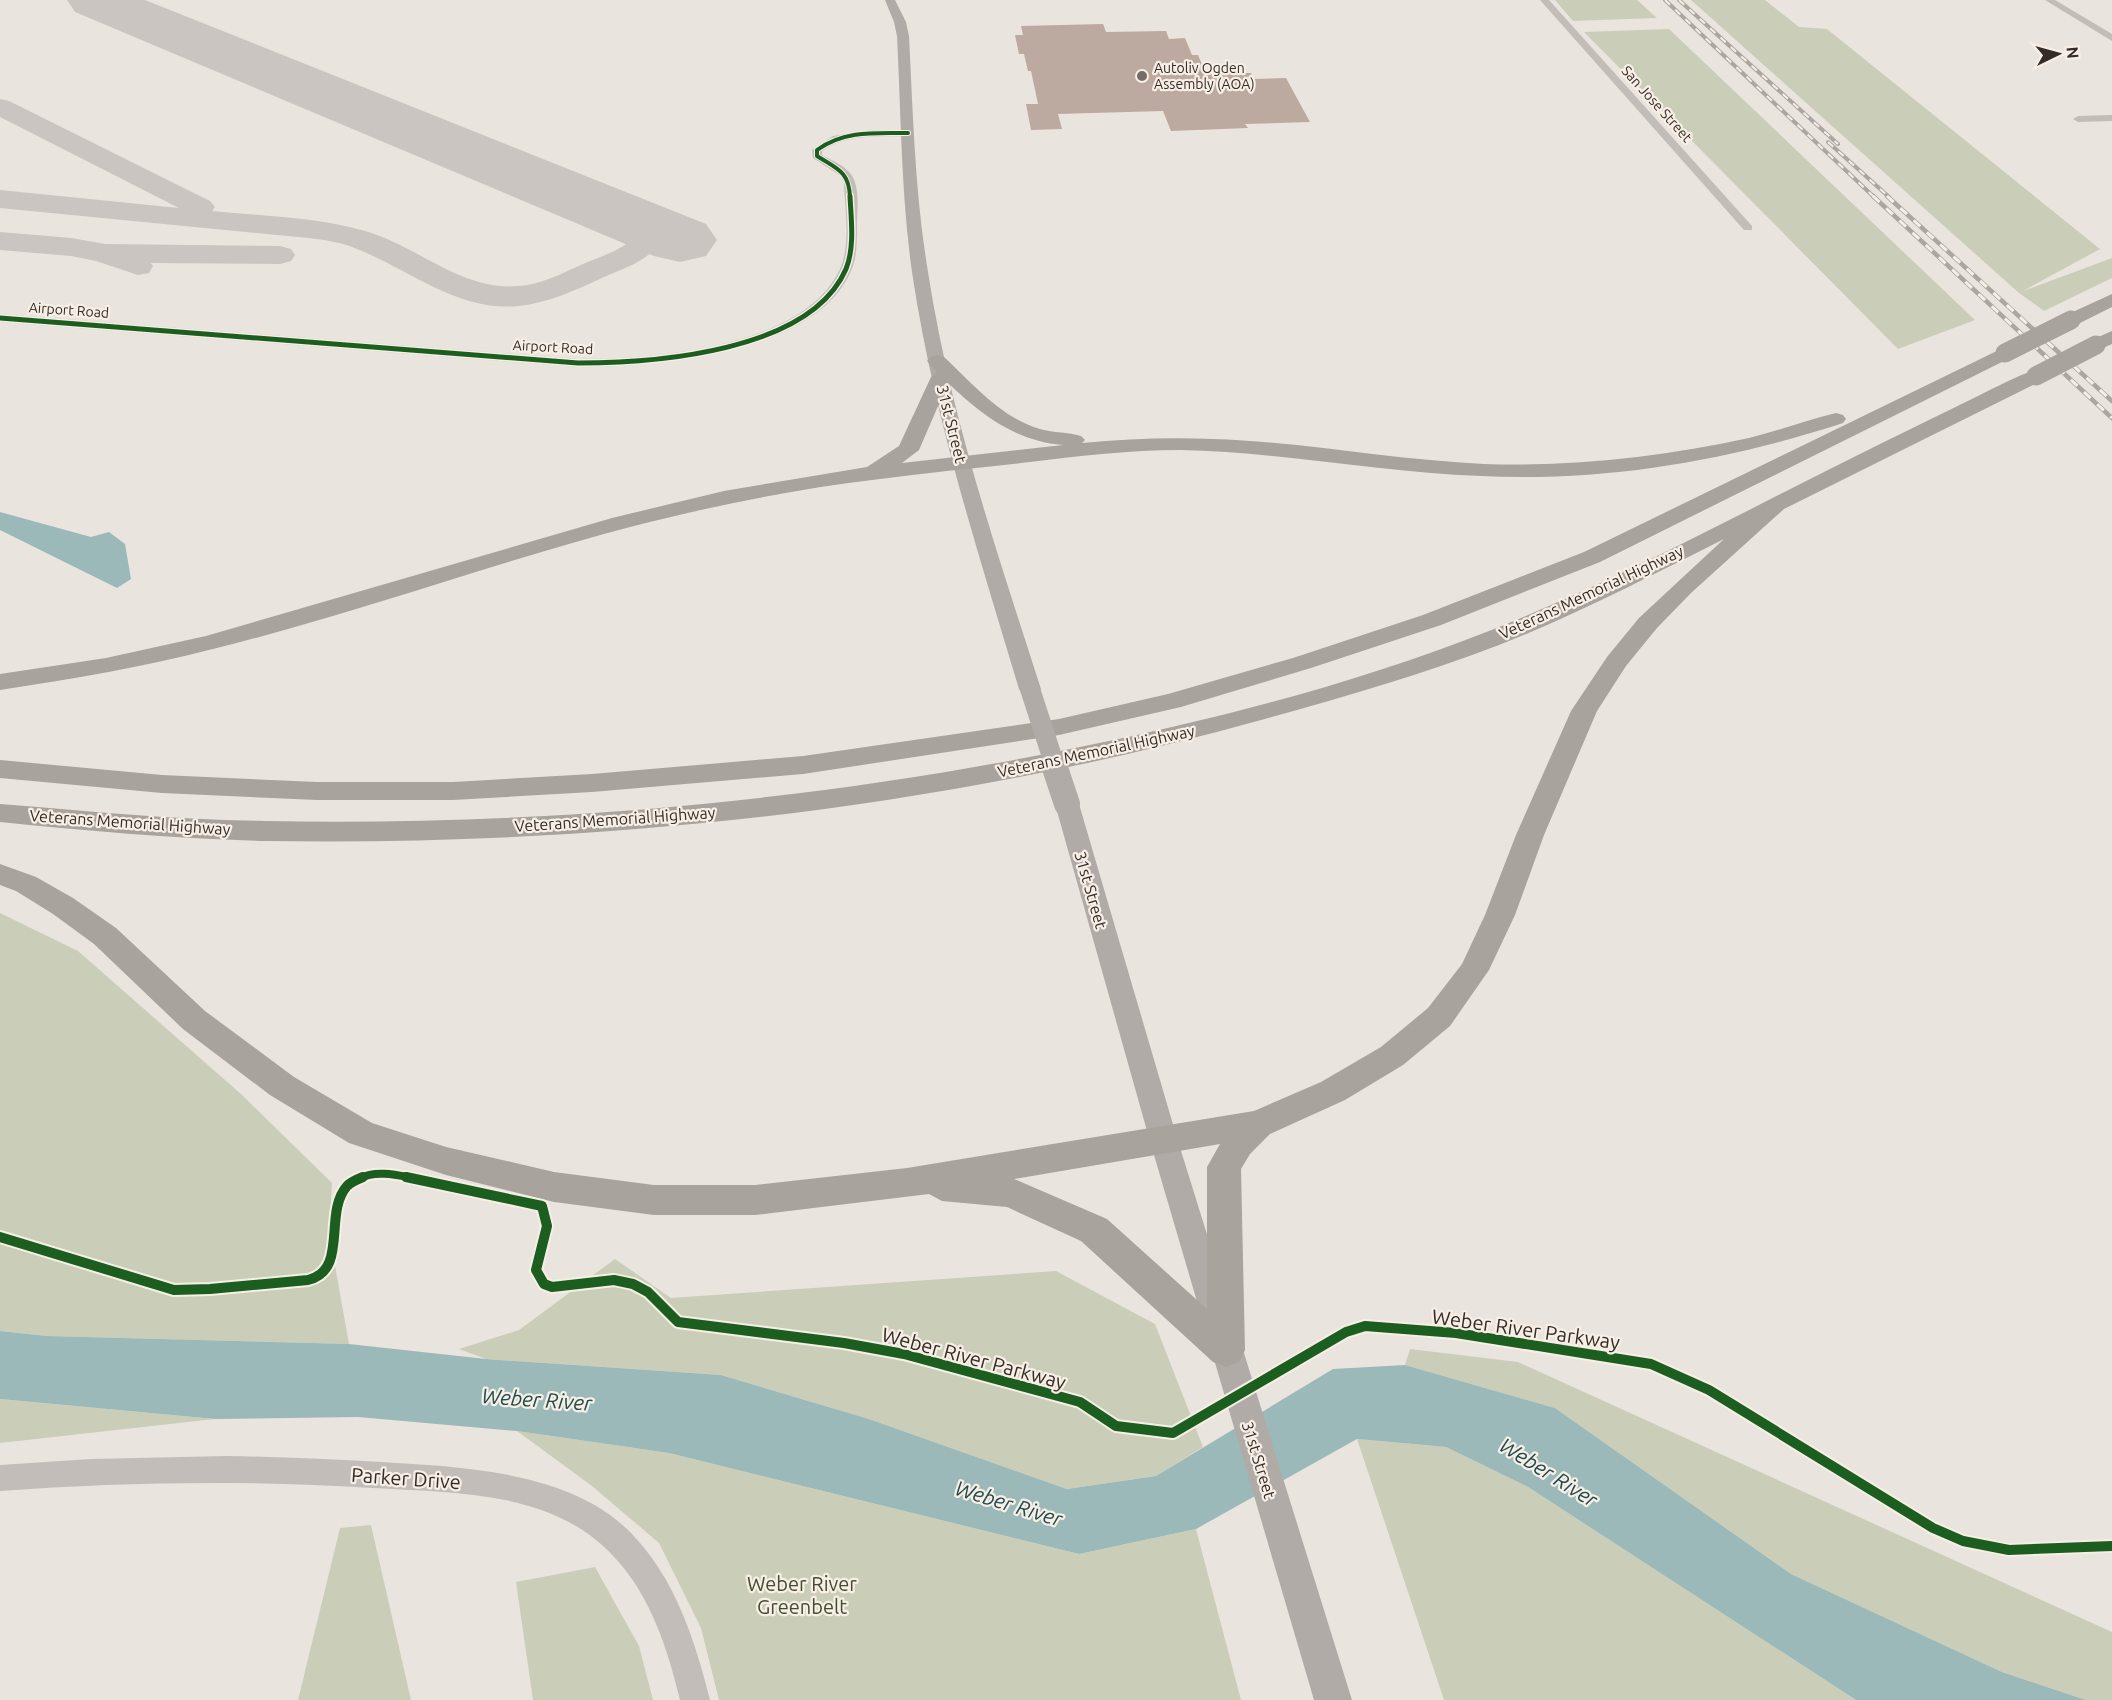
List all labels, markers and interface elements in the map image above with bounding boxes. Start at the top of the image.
north arrow [2028,24,2088,84]
text: N [2063,46,2082,59]
place label: Autoliv Ogden Assembly (AOA) [1154,60,1255,92]
street label: San Jose Street [1619,63,1696,146]
marker: Autoliv Ogden Assembly (AOA) [1135,69,1149,83]
street label: Airport Road [28,299,110,321]
street label: Airport Road [512,337,594,357]
street label: 31st Street [934,383,971,465]
street label: Veterans Memorial Highway [1496,541,1686,643]
street label: Veterans Memorial Highway [996,721,1197,781]
street label: Veterans Memorial Highway [514,803,716,835]
street label: Veterans Memorial Highway [29,806,231,838]
street label: 31st Street [1071,849,1111,931]
street label: Weber River Parkway [1431,1304,1622,1354]
street label: Weber River Parkway [879,1322,1069,1394]
water label: Weber River [481,1383,594,1415]
street label: 31st Street [1239,1419,1279,1501]
water label: Weber River [1496,1433,1603,1512]
street label: Parker Drive [350,1463,462,1493]
water label: Weber River [953,1475,1066,1531]
park label: Weber River Greenbelt [747,1572,857,1618]

